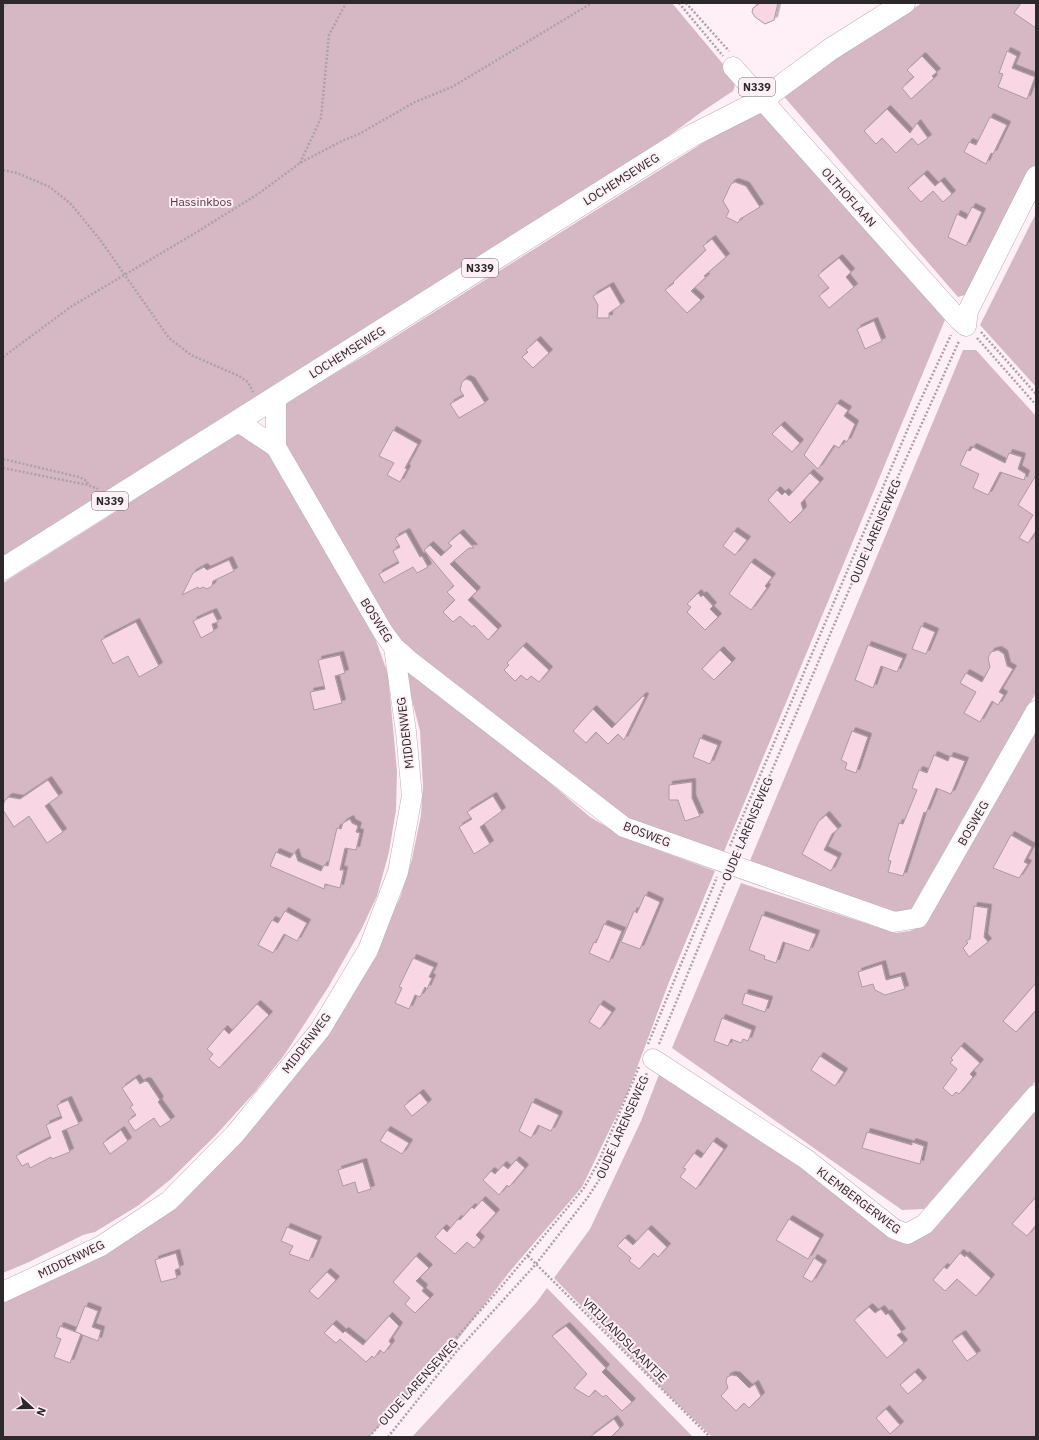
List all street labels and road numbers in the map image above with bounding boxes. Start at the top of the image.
road number: N339 [739,78,775,96]
street label: LOCHEMSEWEG [580,150,662,208]
street label: OLTHOFLAAN [818,164,880,230]
road number: N339 [462,259,498,277]
street label: LOCHEMSEWEG [306,323,388,381]
street label: OUDE LARENSEWEG [846,477,904,585]
road number: N339 [92,492,128,510]
street label: BOSWEG [358,595,396,645]
street label: MIDDENWEG [393,696,417,770]
street label: OUDE LARENSEWEG [718,775,776,883]
street label: BOSWEG [954,798,992,848]
street label: BOSWEG [621,818,673,850]
street label: MIDDENWEG [278,1010,334,1076]
street label: OUDE LARENSEWEG [592,1073,652,1181]
street label: KLEMBERGERWEG [814,1163,904,1237]
street label: MIDDENWEG [35,1236,107,1282]
street label: VRIJLANDSLAANTJE [580,1295,670,1385]
street label: OUDE LARENSEWEG [375,1336,461,1428]

